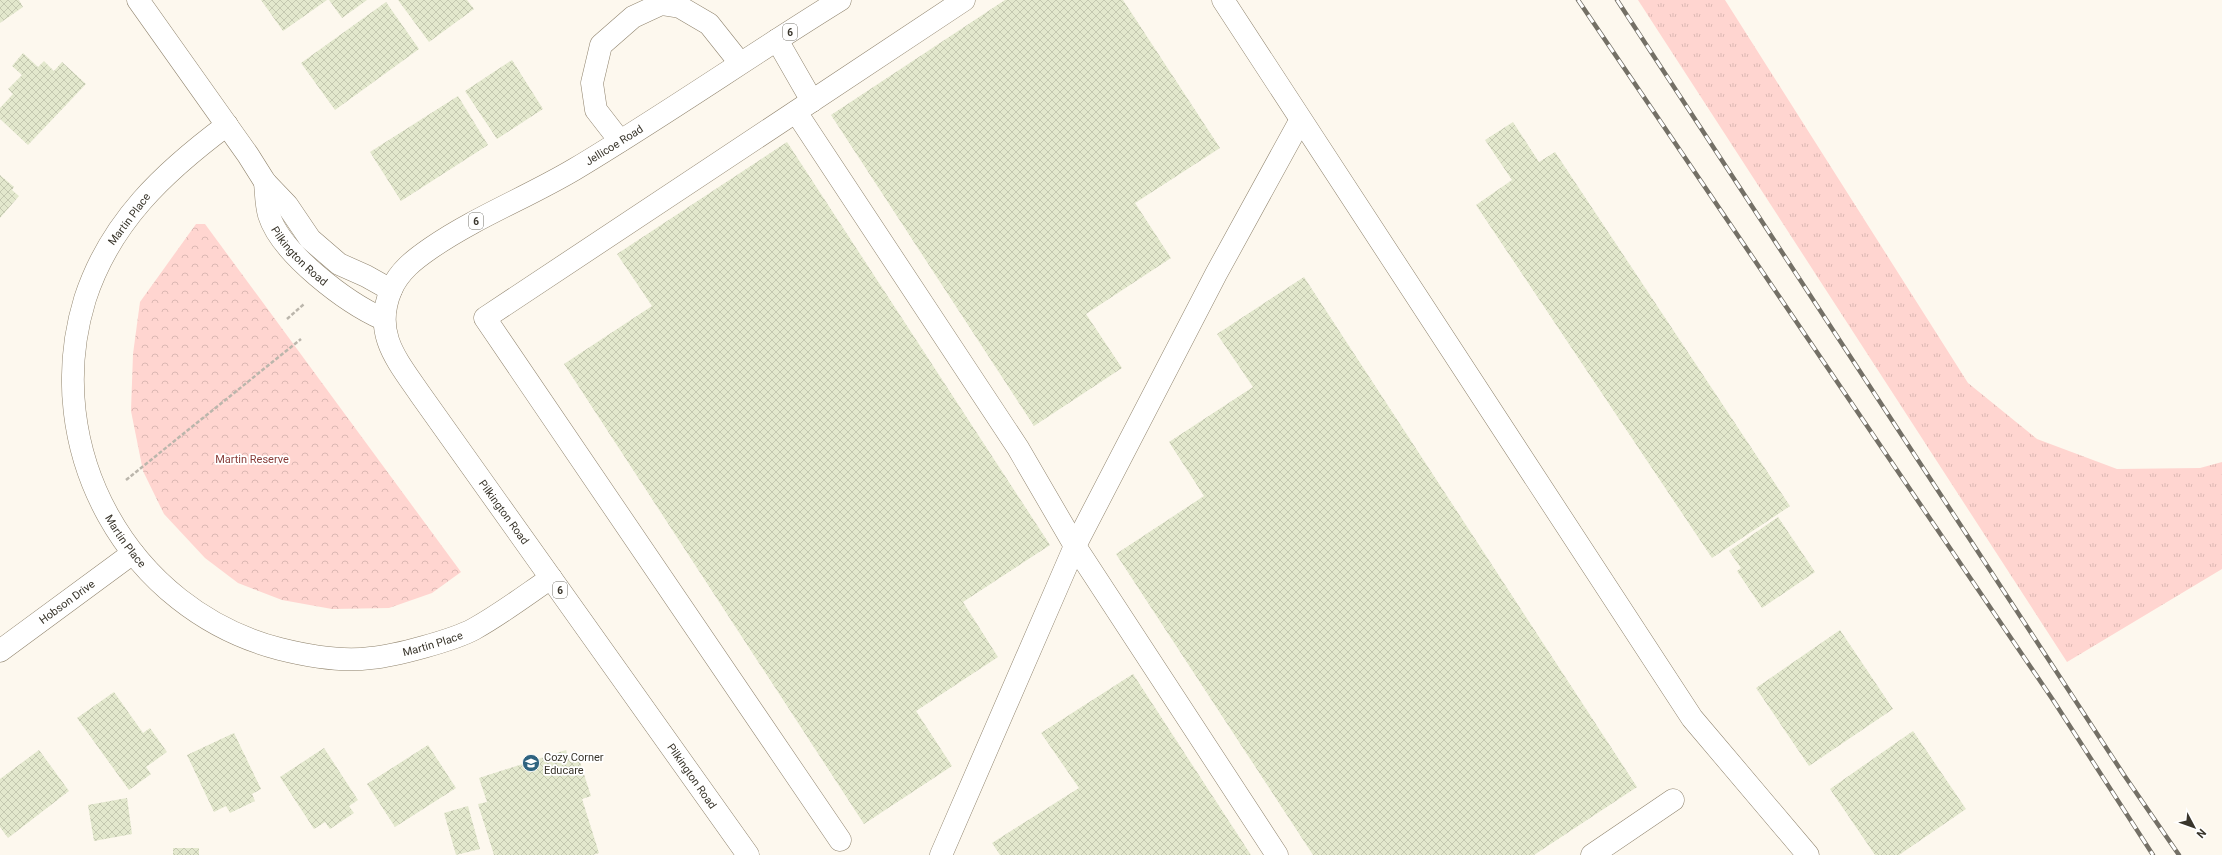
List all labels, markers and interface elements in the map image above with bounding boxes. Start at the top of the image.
road number: 6 [783,24,797,40]
street label: Jellicoe Road [583,122,646,168]
street label: Martin Place [106,191,153,248]
road number: 6 [469,213,483,229]
street label: Pilkington Road [268,224,330,289]
park label: Martin Reserve [215,453,289,466]
street label: Pilkington Road [476,477,531,547]
street label: Martin Place [102,512,148,571]
street label: Hobson Drive [37,577,98,627]
road number: 6 [553,582,567,598]
street label: Martin Place [401,629,465,659]
street label: Pilkington Road [664,741,719,811]
place label: Cozy Corner Educare [544,751,604,777]
school or university icon: Cozy Corner Educare [521,753,541,773]
north arrow [2174,807,2214,847]
text: N [2194,826,2209,841]

